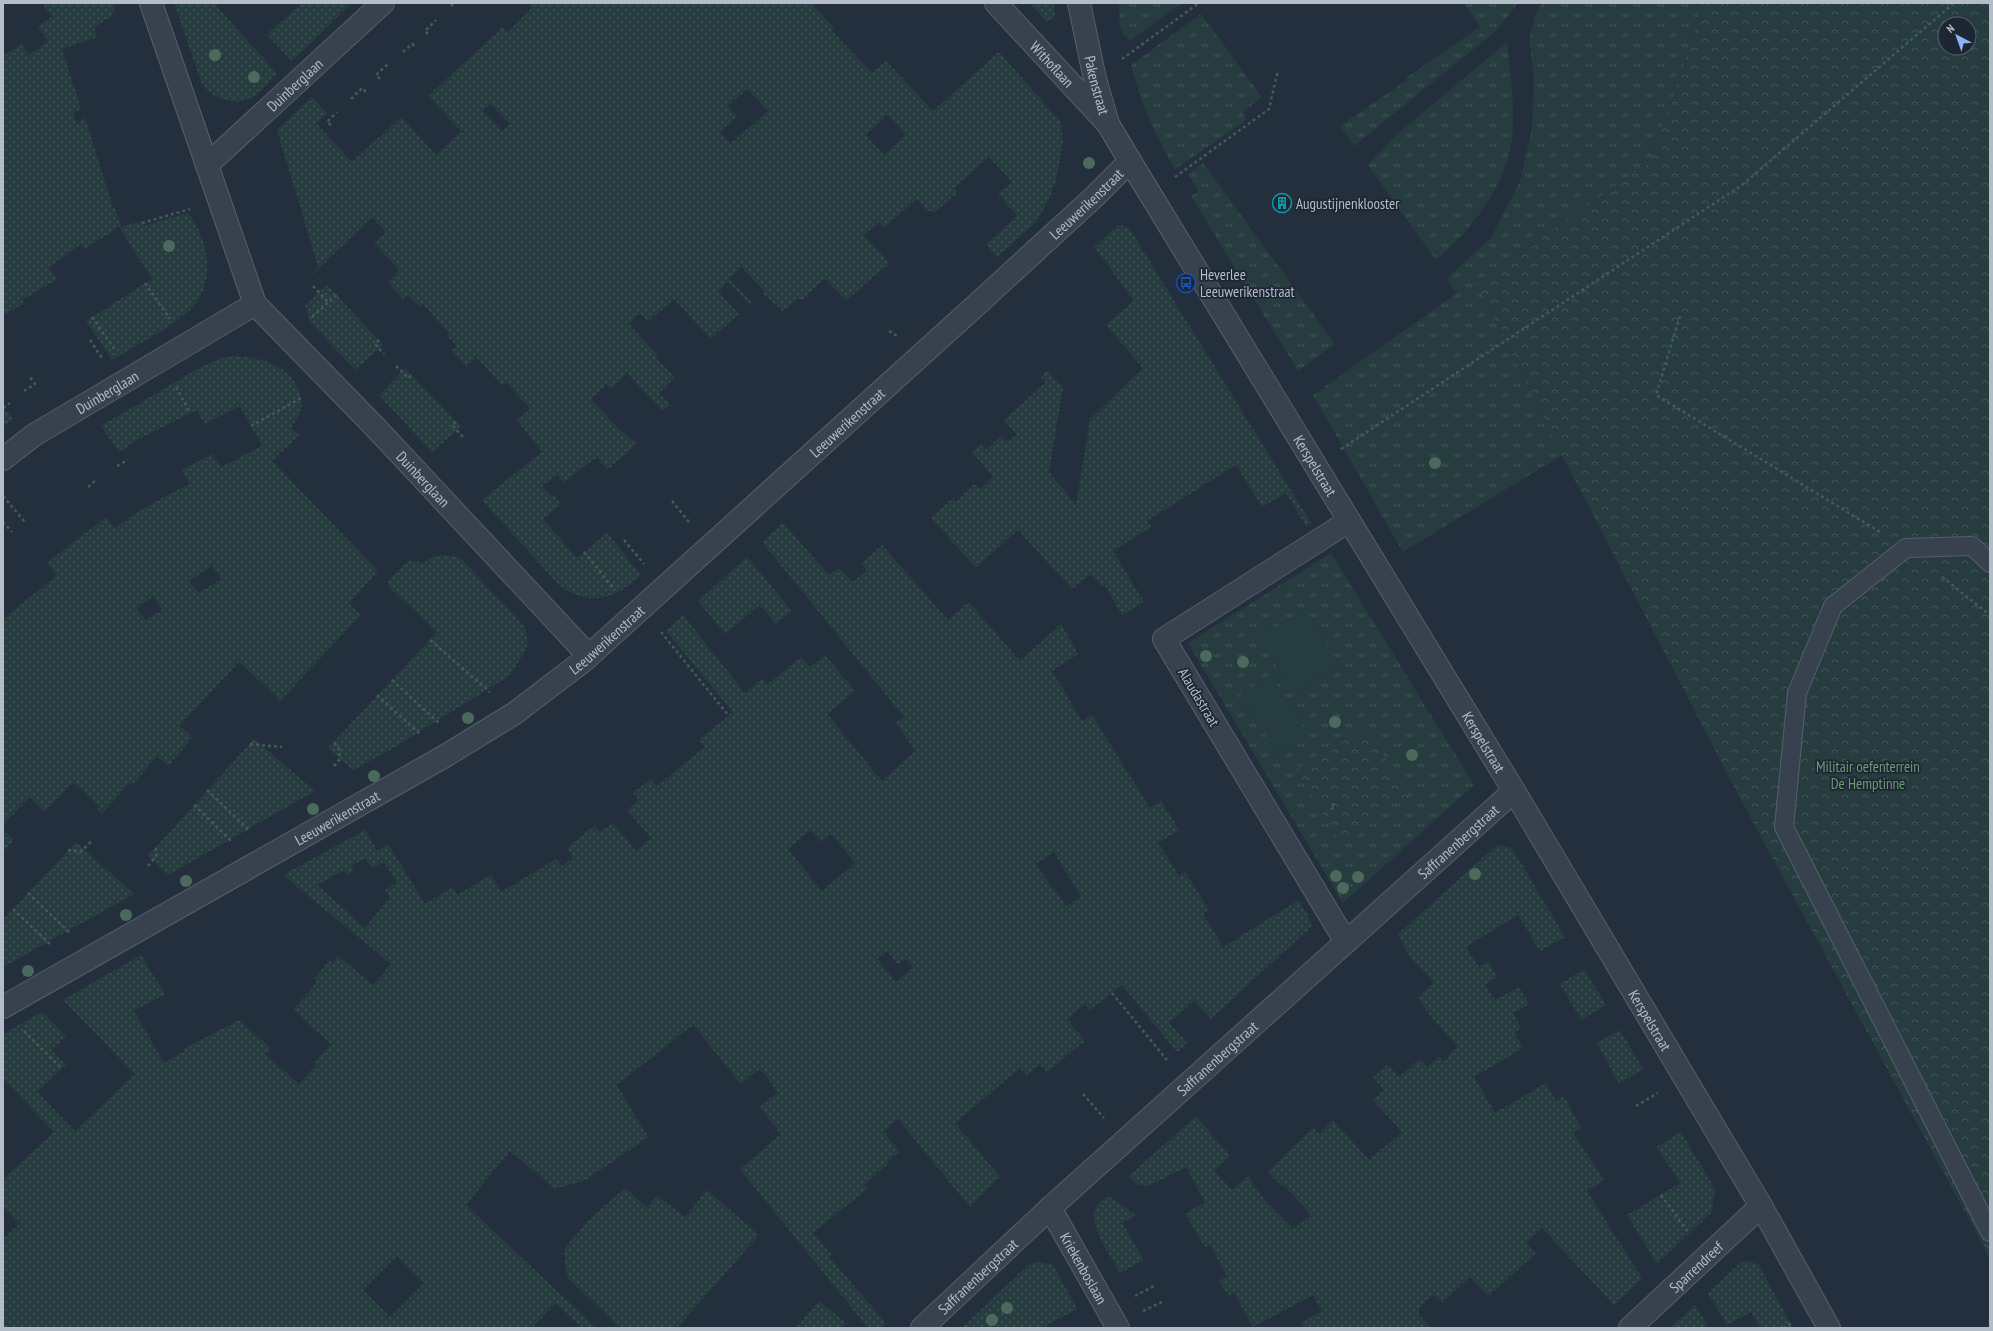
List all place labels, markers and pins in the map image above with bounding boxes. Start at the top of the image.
building icon: Augustijnenklooster [1271,192,1293,214]
place label: Augustijnenklooster [1296,194,1400,213]
place label: Heverlee Leeuwerikenstraat [1200,265,1295,301]
bus stop icon: Heverlee Leeuwerikenstraat [1175,272,1197,294]

